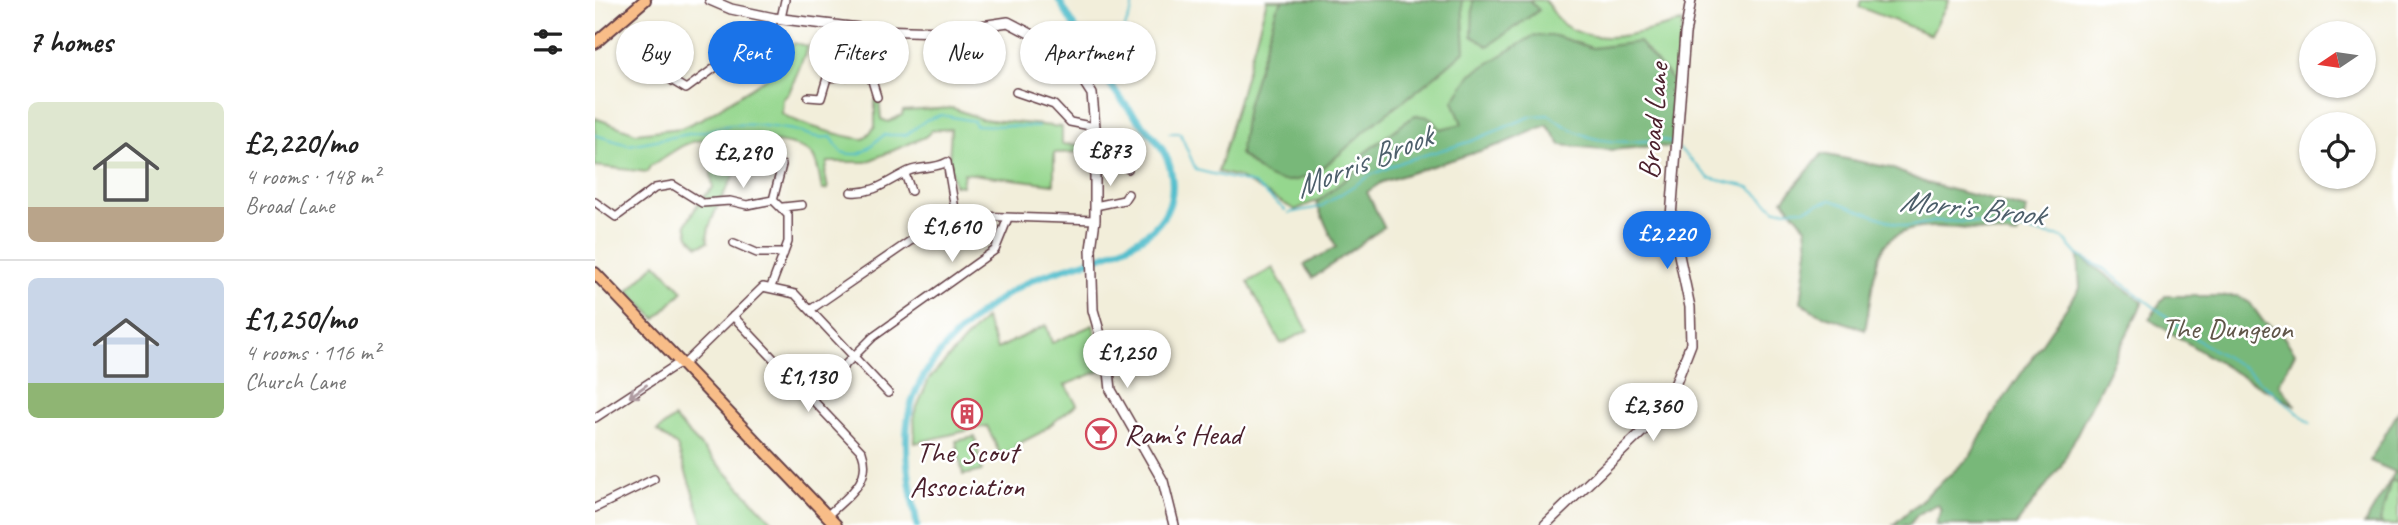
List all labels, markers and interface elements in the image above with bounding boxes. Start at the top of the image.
chip: Buy [616,21,694,84]
chip: Rent [708,21,795,84]
chip: Filters [809,21,909,84]
chip: New [923,21,1006,84]
chip: Apartment [1020,21,1156,84]
north arrow [2299,21,2377,98]
map controls [2299,21,2376,189]
text: 7 homes [28,23,113,61]
icon: filters [529,23,567,61]
street label: Broad Lane [1629,59,1677,181]
button: locate [2299,112,2376,189]
water label: Morris Brook [1289,113,1443,208]
text: £2,220/mo [245,124,357,162]
pin: £873 [1069,128,1151,188]
icon: home [84,130,168,214]
pin: £2,290 [686,130,800,190]
text: £873 [1089,136,1131,165]
text: £2,290 [715,138,771,167]
text: 4 rooms · 148 m² [245,162,380,191]
water label: Morris Brook [1898,180,2051,236]
text: Broad Lane [245,191,334,220]
pin: £1,610 [895,204,1009,264]
text: £1,610 [924,212,980,241]
pin: £2,220 [1610,212,1724,271]
text: £2,220 [1639,219,1695,248]
text: £1,250/mo [245,300,356,338]
icon: home [84,306,168,390]
park label: The Dungeon [2161,309,2294,347]
pin: £1,250 [1070,330,1184,390]
text: 4 rooms · 116 m² [245,338,380,367]
text: £1,250 [1099,338,1155,367]
pin: £1,130 [751,354,865,414]
text: £1,130 [780,362,836,391]
text: Church Lane [245,367,345,396]
one-way arrow [629,384,648,398]
pin: £2,360 [1596,384,1710,443]
text: £2,360 [1625,391,1681,420]
building icon: The Scout Association [950,397,984,431]
place label: Ram's Head [1124,415,1245,453]
bar icon: Ram's Head [1084,417,1118,451]
place label: The Scout Association [910,433,1025,505]

